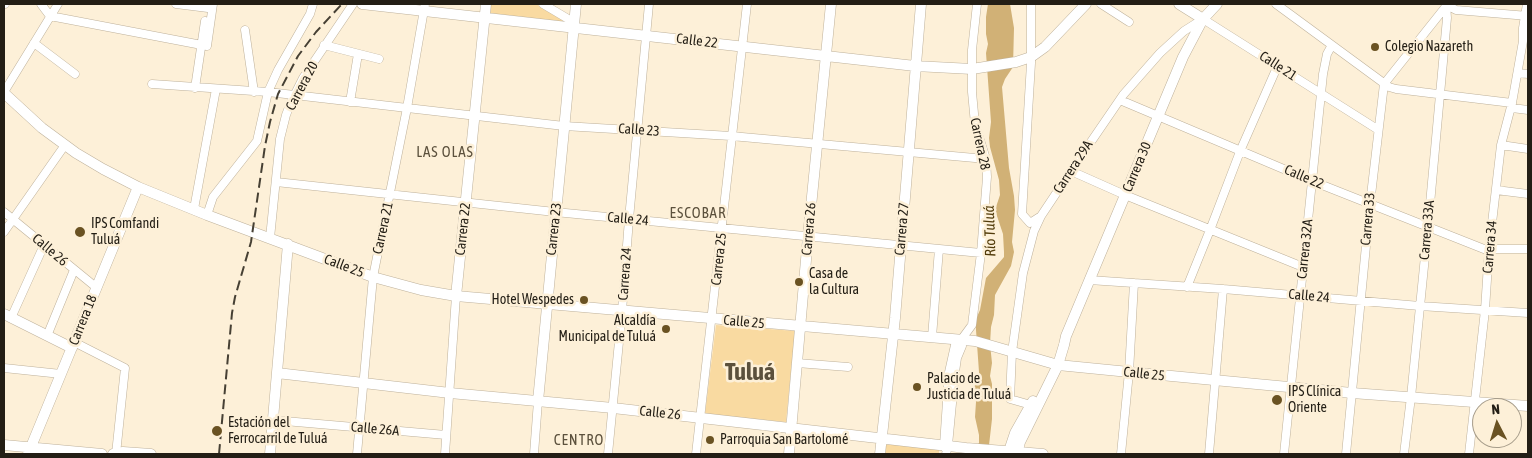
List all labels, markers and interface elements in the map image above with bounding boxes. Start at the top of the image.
street label: Calle 22 [675,30,719,52]
place label: Colegio Nazareth [1385,39,1473,55]
marker: Colegio Nazareth [1369,41,1381,53]
street label: Calle 21 [1256,48,1300,84]
street label: Carrera 20 [282,59,322,113]
street label: Carrera 28 [966,116,994,172]
street label: Calle 23 [618,120,660,140]
street label: Carrera 29A [1050,137,1096,197]
street label: Carrera 30 [1119,139,1155,195]
district label: LAS OLAS [415,143,475,161]
street label: Calle 22 [1282,161,1326,193]
street label: Carrera 33 [1357,192,1379,246]
street label: Carrera 21 [369,200,397,256]
street label: Carrera 33A [1416,200,1438,260]
street label: Carrera 22 [452,202,474,256]
street label: Carrera 23 [543,202,565,256]
street label: Carrera 26 [798,202,820,256]
street label: Carrera 27 [891,202,913,256]
district label: ESCOBAR [669,204,727,222]
water label: Río Tuluá [980,205,1000,257]
street label: Calle 24 [607,209,649,229]
place label: IPS Comfandi Tuluá [91,216,159,248]
street label: Carrera 32A [1294,218,1316,280]
street label: Carrera 34 [1479,220,1501,274]
marker: IPS Comfandi Tuluá [73,225,87,239]
street label: Calle 26 [29,230,71,270]
street label: Carrera 25 [708,232,730,286]
street label: Carrera 24 [615,247,635,301]
street label: Calle 25 [322,251,366,281]
place label: Casa de la Cultura [809,266,859,298]
marker: Casa de la Cultura [793,276,805,288]
street label: Calle 24 [1288,286,1330,306]
street label: Carrera 18 [65,292,101,348]
place label: Hotel Wespedes [492,292,574,308]
marker: Hotel Wespedes [578,294,590,306]
street label: Calle 25 [723,312,765,332]
place label: Alcaldía Municipal de Tuluá [559,313,656,346]
marker: Alcaldía Municipal de Tuluá [660,323,672,335]
district label: Tuluá [725,358,775,386]
street label: Calle 25 [1122,363,1166,385]
place label: Palacio de Justicia de Tuluá [927,371,1011,404]
marker: Palacio de Justicia de Tuluá [911,381,923,393]
place label: IPS Clínica Oriente [1288,384,1341,417]
marker: IPS Clínica Oriente [1270,393,1284,407]
north arrow [1472,398,1522,448]
text: N [1491,401,1501,417]
street label: Calle 26 [638,402,682,424]
place label: Estación del Ferrocarril de Tuluá [228,415,327,448]
street label: Calle 26A [350,419,400,439]
marker: Estación del Ferrocarril de Tuluá [210,424,224,438]
district label: CENTRO [553,431,605,449]
place label: Parroquia San Bartolomé [720,432,848,448]
marker: Parroquia San Bartolomé [704,434,716,446]

